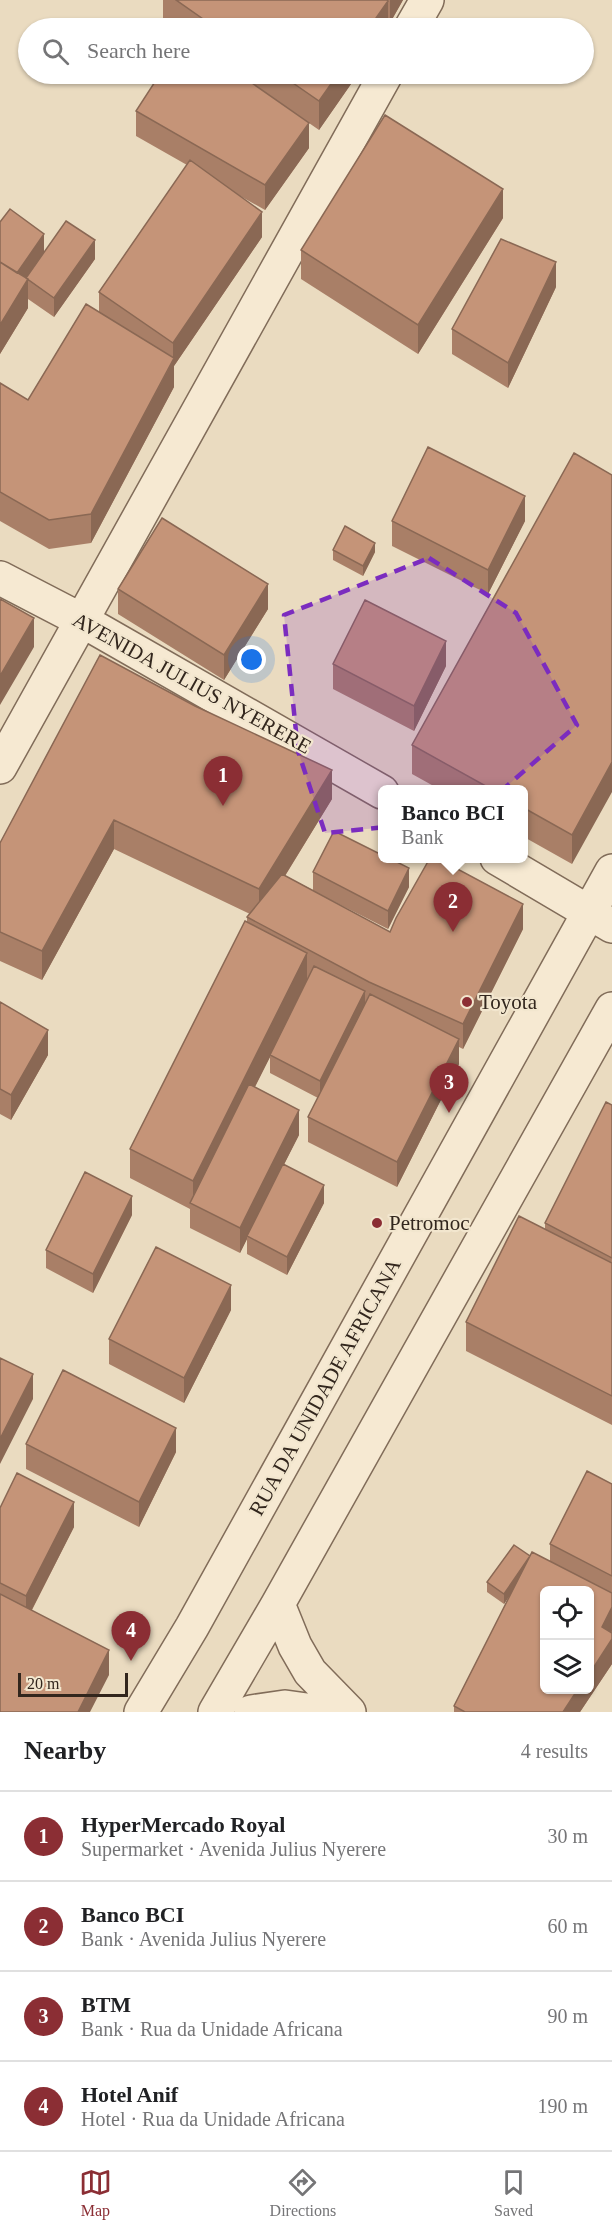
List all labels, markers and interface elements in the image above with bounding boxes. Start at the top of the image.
search box [18,18,594,84]
icon: search [39,35,72,68]
text: Search here [87,38,190,63]
street label: AVENIDA JULIUS NYERERE [68,607,316,759]
your location [237,645,266,674]
pin: 1 [204,756,242,806]
popup [378,785,528,863]
text: Banco BCI [401,800,505,825]
text: Bank [401,826,444,848]
pin: 2 [434,882,472,932]
place label: Toyota [479,990,538,1014]
marker: Toyota [460,995,474,1009]
pin: 3 [430,1064,468,1113]
place label: Petromoc [389,1211,469,1235]
marker: Petromoc [370,1216,384,1230]
street label: RUA DA UNIDADE AFRICANA [244,1254,406,1520]
map controls [540,1586,594,1694]
button: locate [540,1586,594,1640]
pin: 4 [112,1612,150,1661]
button: layers [540,1640,594,1694]
scale bar [18,1670,128,1698]
text: 20 m [27,1675,59,1692]
text: Nearby [24,1736,106,1765]
text: 4 results [521,1740,588,1762]
text: HyperMercado Royal [81,1812,285,1837]
text: 1 [39,1825,49,1847]
text: 30 m [547,1825,588,1847]
text: Supermarket · Avenida Julius Nyerere [81,1838,386,1860]
text: Banco BCI [81,1902,184,1927]
text: 2 [39,1915,49,1937]
text: 60 m [547,1915,588,1937]
text: Bank · Avenida Julius Nyerere [81,1928,326,1950]
text: BTM [81,1992,131,2017]
text: 3 [39,2005,49,2027]
text: 90 m [547,2005,588,2027]
text: Bank · Rua da Unidade Africana [81,2018,343,2040]
text: Hotel Anif [81,2082,178,2107]
text: 4 [39,2095,49,2117]
text: 190 m [537,2095,588,2117]
text: Hotel · Rua da Unidade Africana [81,2108,345,2130]
tab: Map [79,2166,112,2220]
tab: Directions [270,2166,336,2220]
tab: Saved [494,2166,533,2220]

